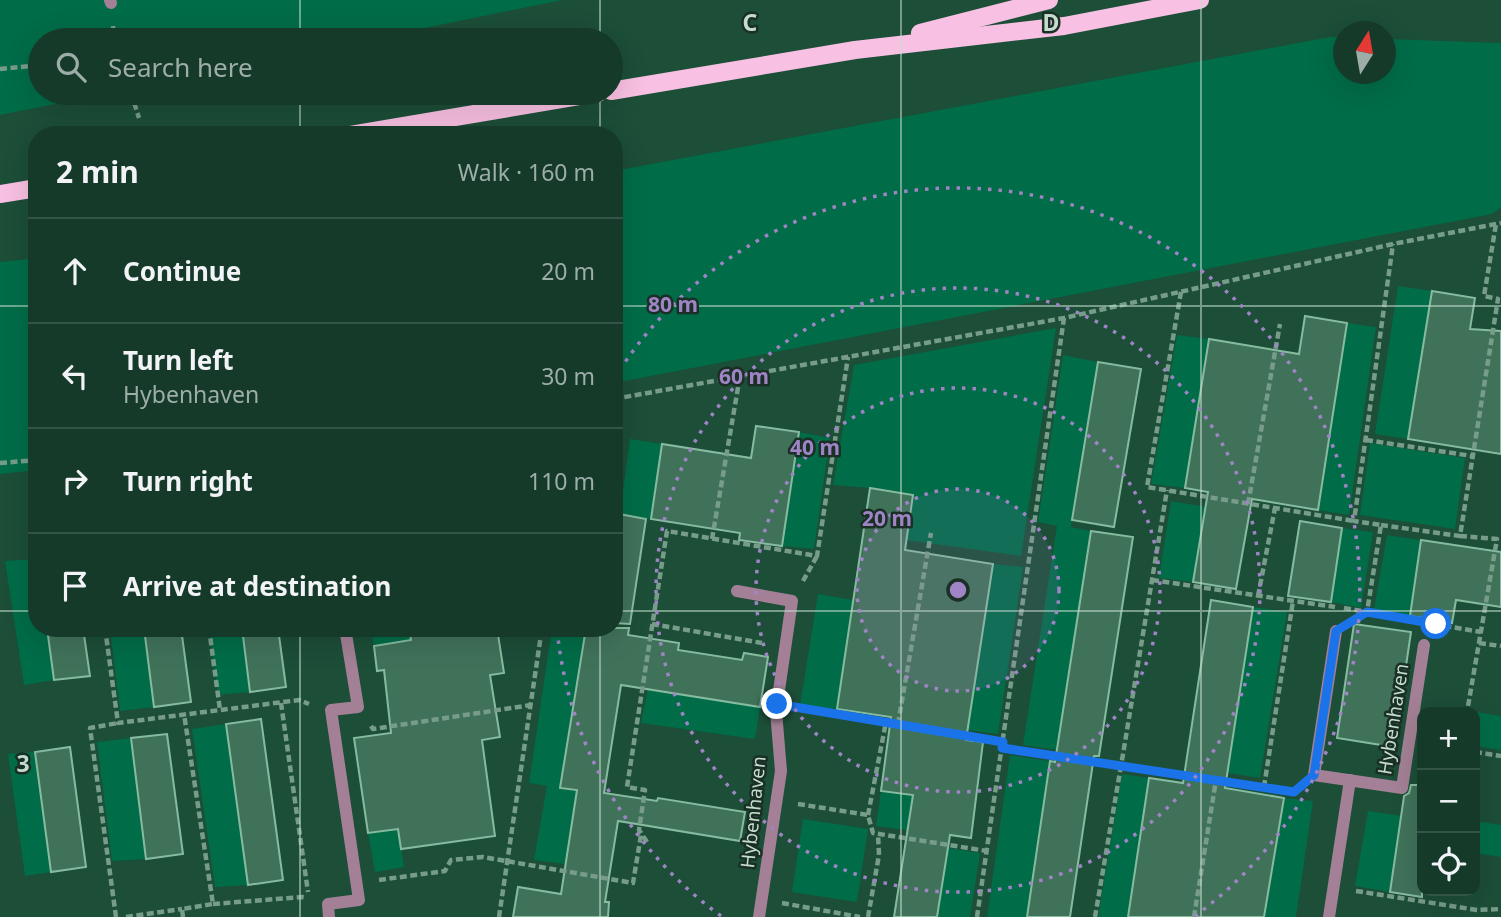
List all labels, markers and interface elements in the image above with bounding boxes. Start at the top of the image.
text: C [743,6,758,38]
text: D [1043,6,1059,38]
north arrow [1333,21,1396,84]
search box [28,28,623,105]
icon: search [52,48,90,86]
text: Search here [108,49,253,85]
text: 2 min [56,151,139,192]
text: Walk · 160 m [458,156,595,188]
icon: ahead [56,252,94,290]
text: Continue [123,253,241,289]
text: 20 m [541,255,595,287]
text: 80 m [648,290,698,318]
text: Turn left [123,342,234,378]
icon: left [56,357,94,395]
text: 30 m [541,360,595,392]
text: 60 m [719,362,769,390]
text: Hybenhaven [123,378,259,410]
text: 40 m [790,433,840,461]
icon: right [56,462,94,500]
text: Turn right [123,463,253,499]
text: 110 m [528,465,595,497]
text: 20 m [862,504,912,532]
icon: arrive [56,567,94,605]
text: Arrive at destination [123,568,392,604]
centre of rings [946,578,970,602]
route start [1420,608,1451,639]
street label: Hybenhaven [1371,661,1415,777]
route end [761,688,792,719]
map controls [1417,707,1480,896]
button: + [1417,707,1480,770]
text: 3 [16,747,30,779]
street label: Hybenhaven [734,755,772,869]
button: − [1417,770,1480,833]
button: locate [1417,833,1480,896]

